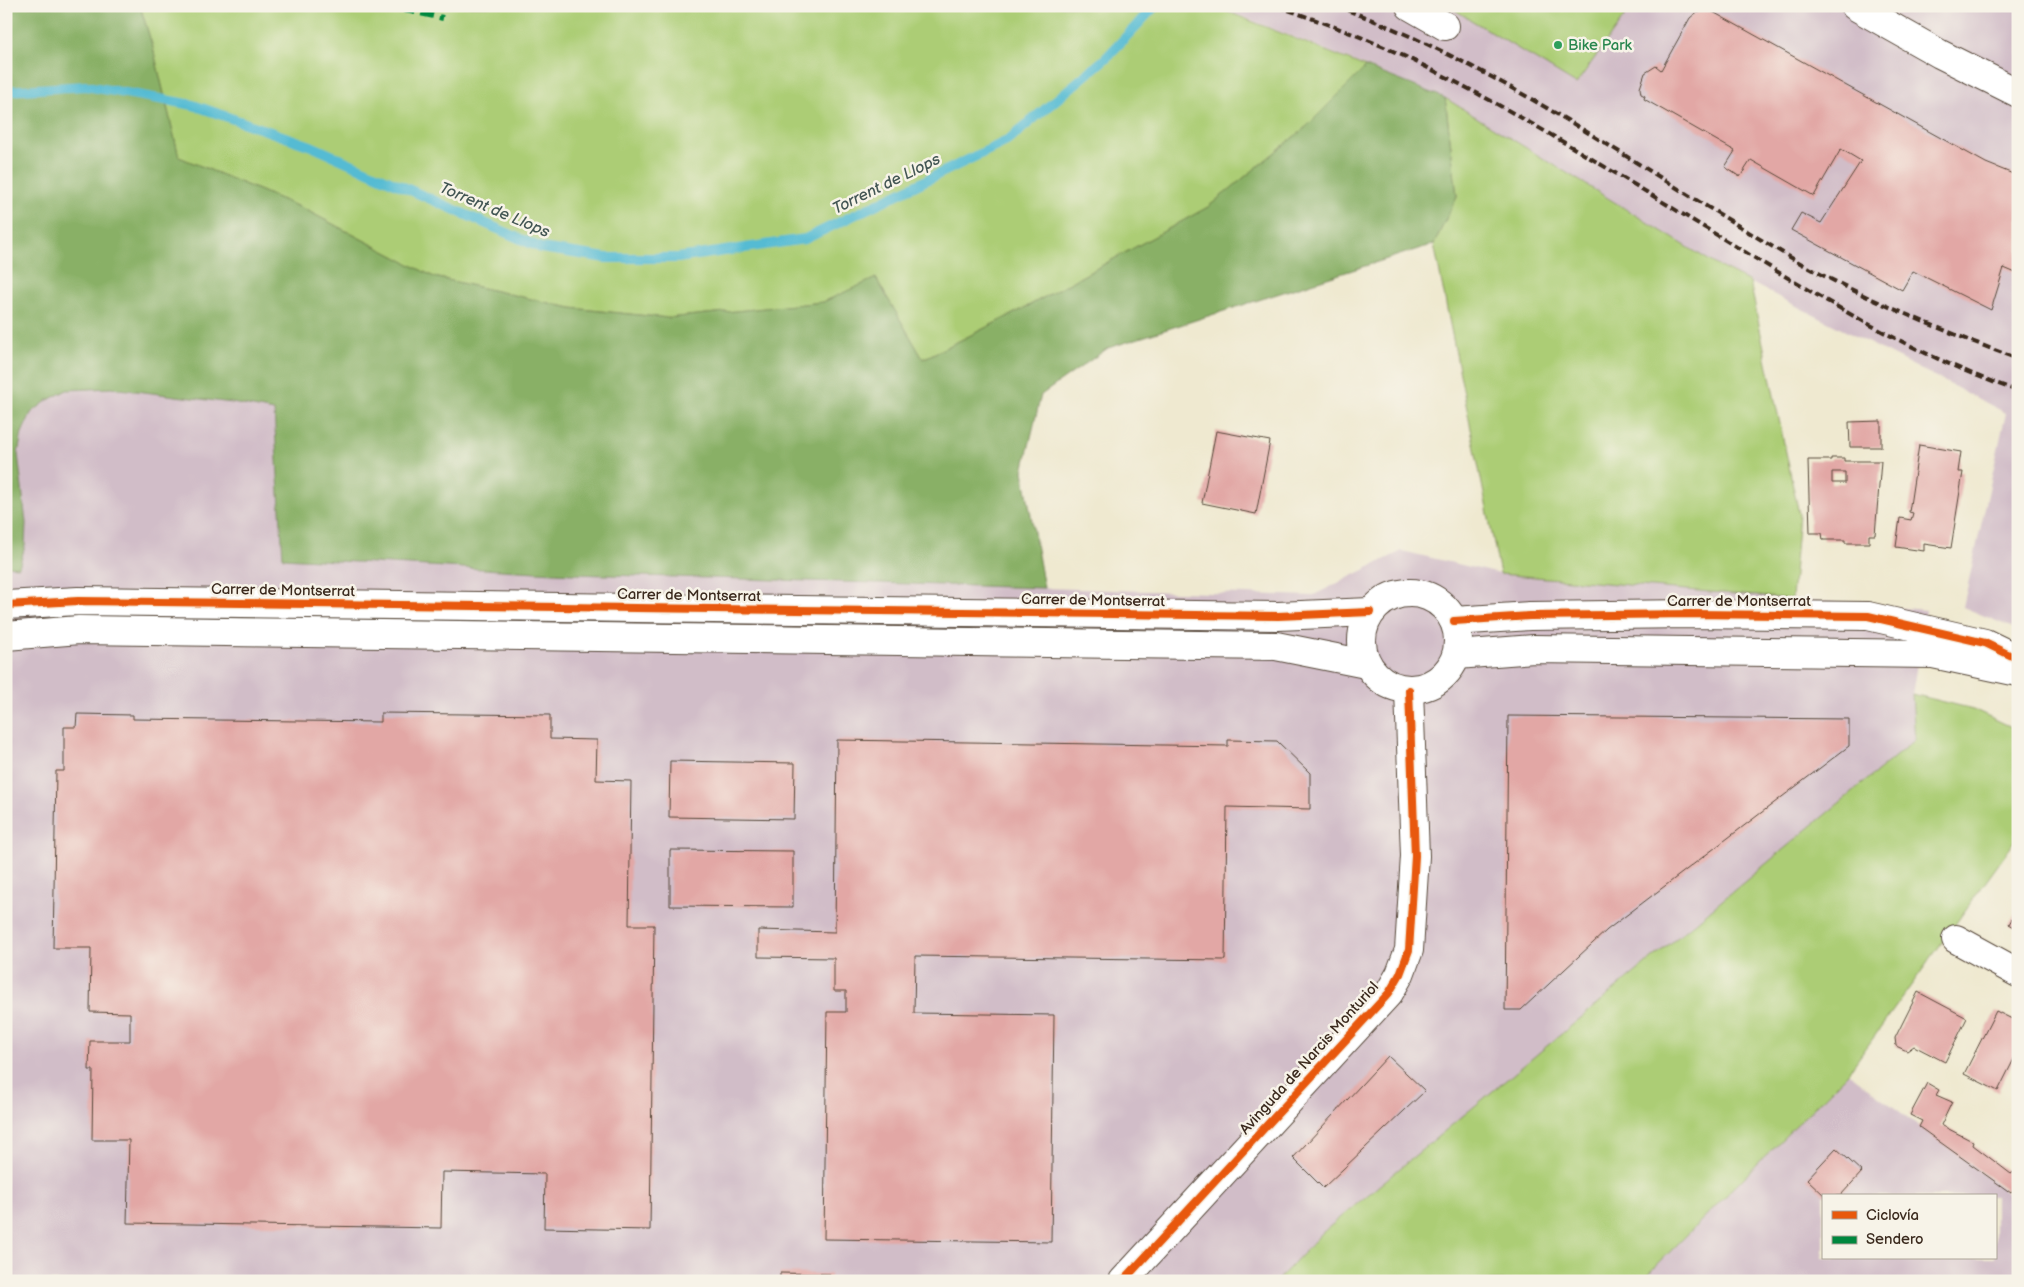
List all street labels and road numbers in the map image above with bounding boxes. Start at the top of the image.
street label: Carrer de Montserrat [211,580,355,601]
street label: Carrer de Montserrat [617,585,761,606]
street label: Carrer de Montserrat [1021,590,1165,611]
street label: Carrer de Montserrat [1667,592,1811,611]
street label: Avinguda de Narcis Monturiol [1236,978,1383,1139]

